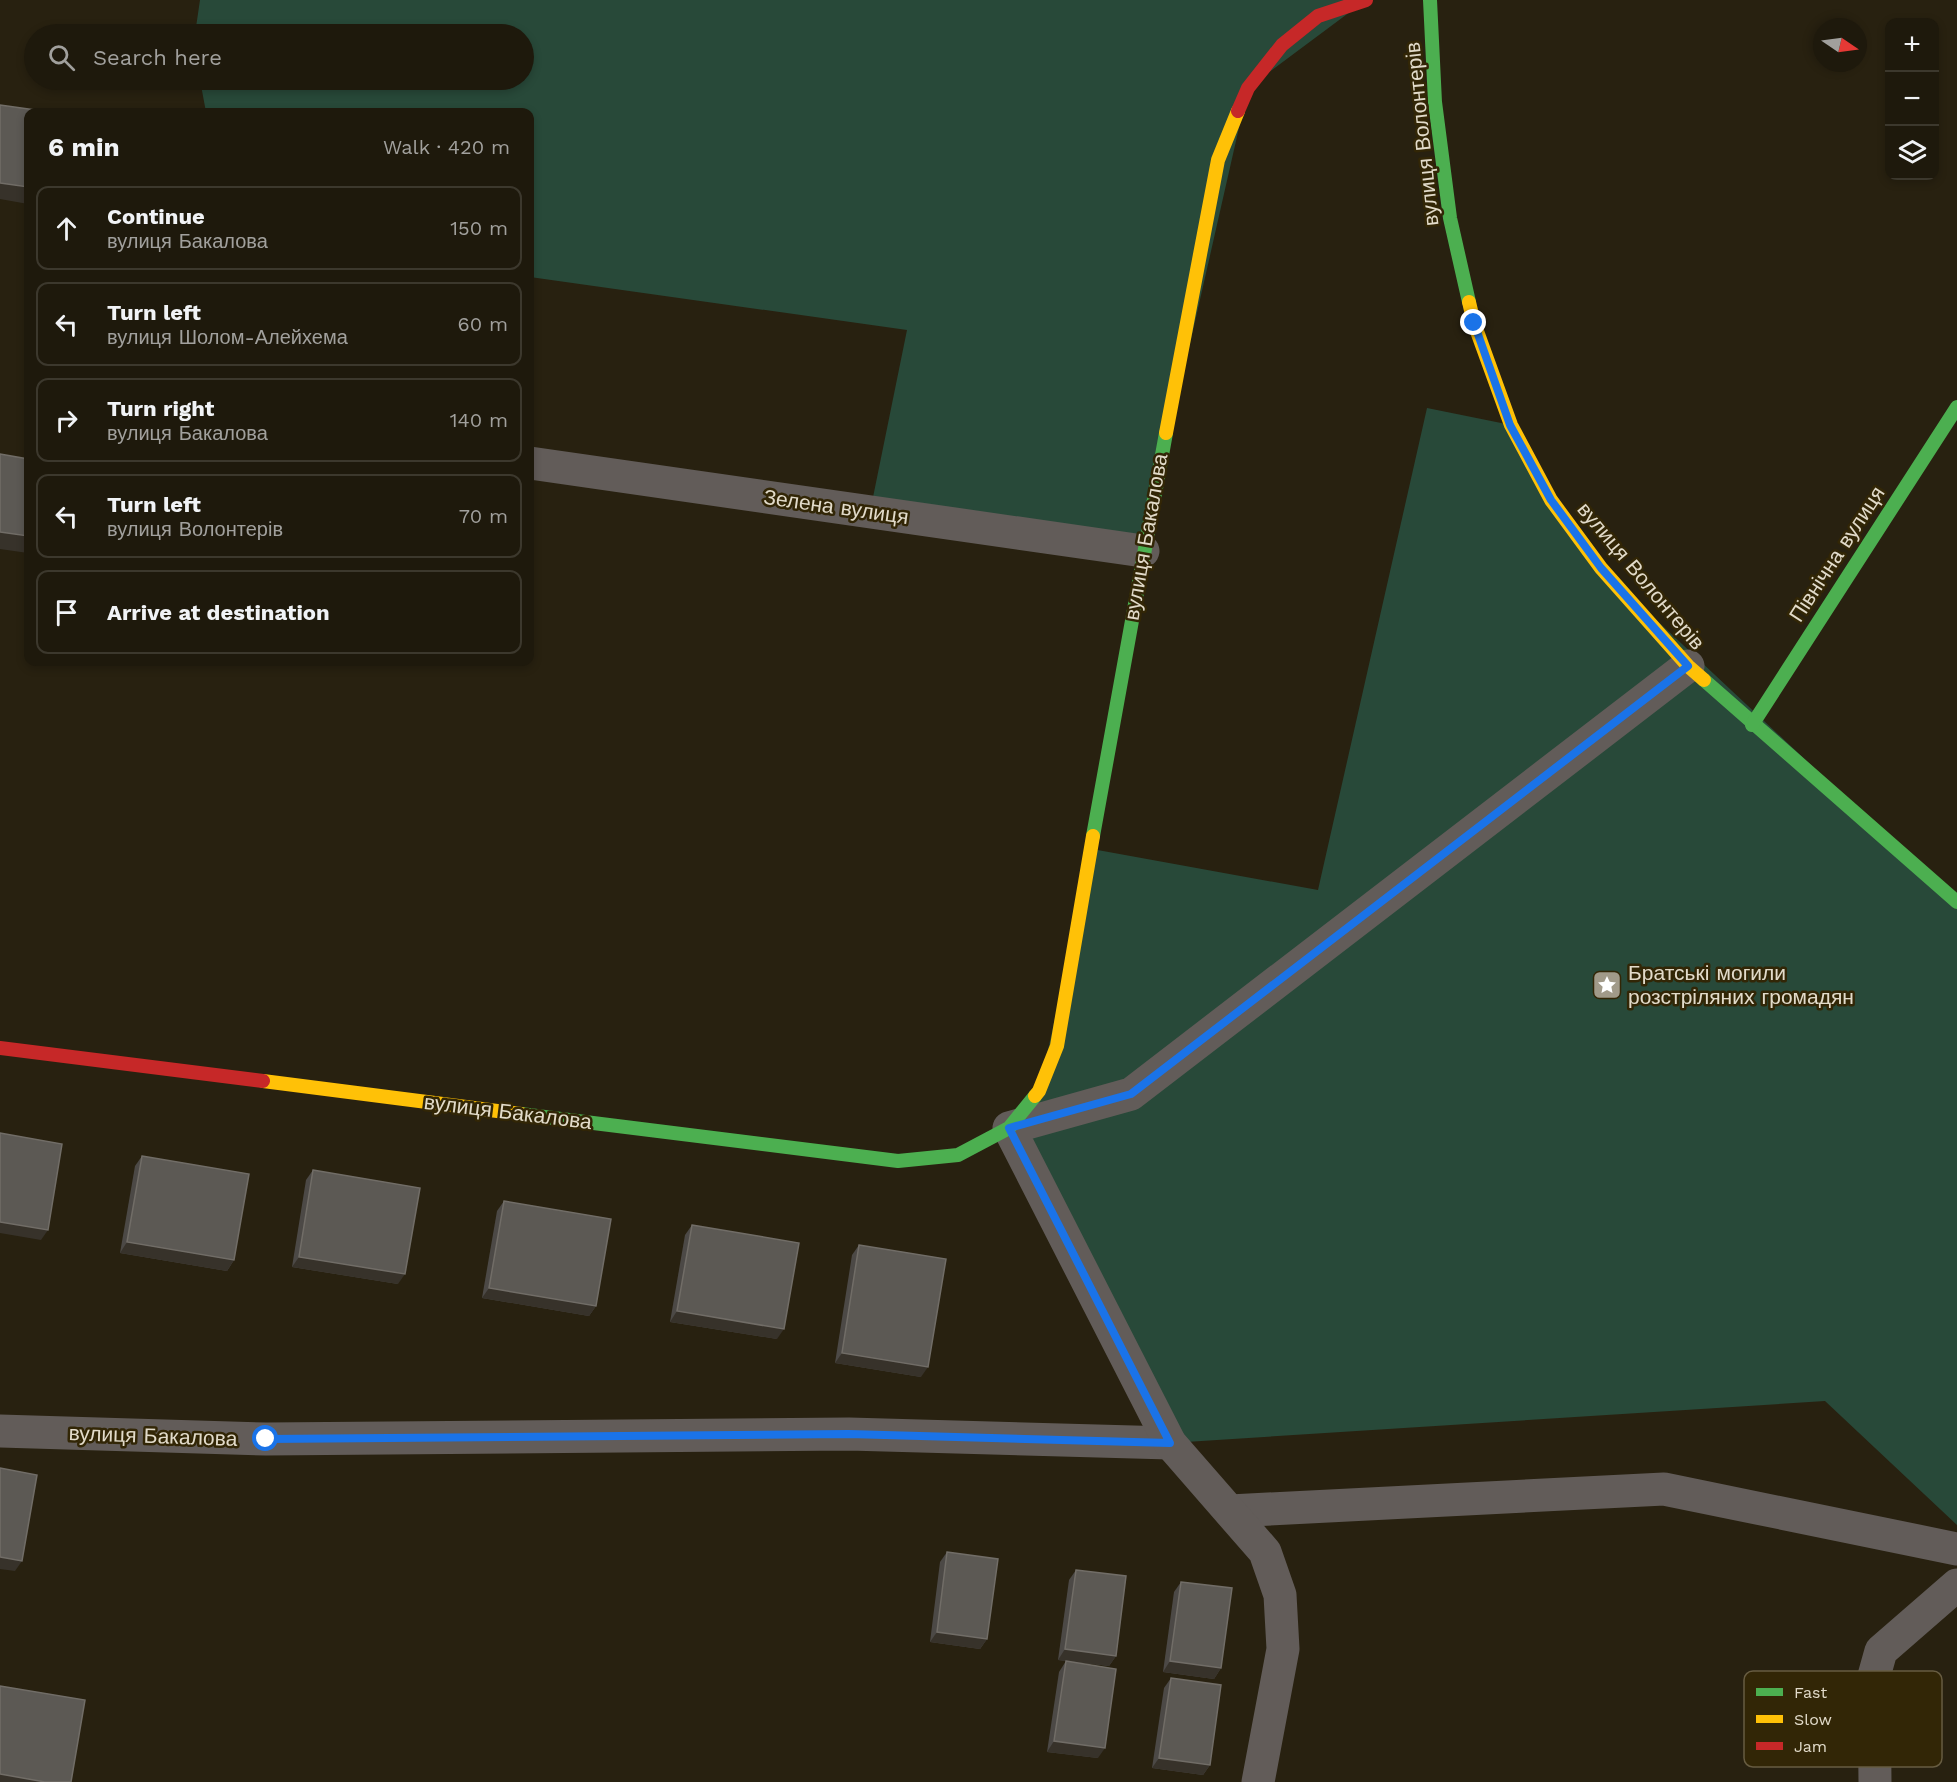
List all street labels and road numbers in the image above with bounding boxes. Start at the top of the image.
street label: вулиця Волонтерів [1399,41,1444,227]
street label: вулиця Бакалова [1119,451,1173,622]
street label: Північна вулиця [1783,481,1890,626]
street label: Зелена вулиця [762,484,910,529]
street label: вулиця Волонтерів [1572,497,1710,655]
street label: вулиця Бакалова [423,1089,594,1134]
street label: вулиця Бакалова [68,1420,238,1451]

